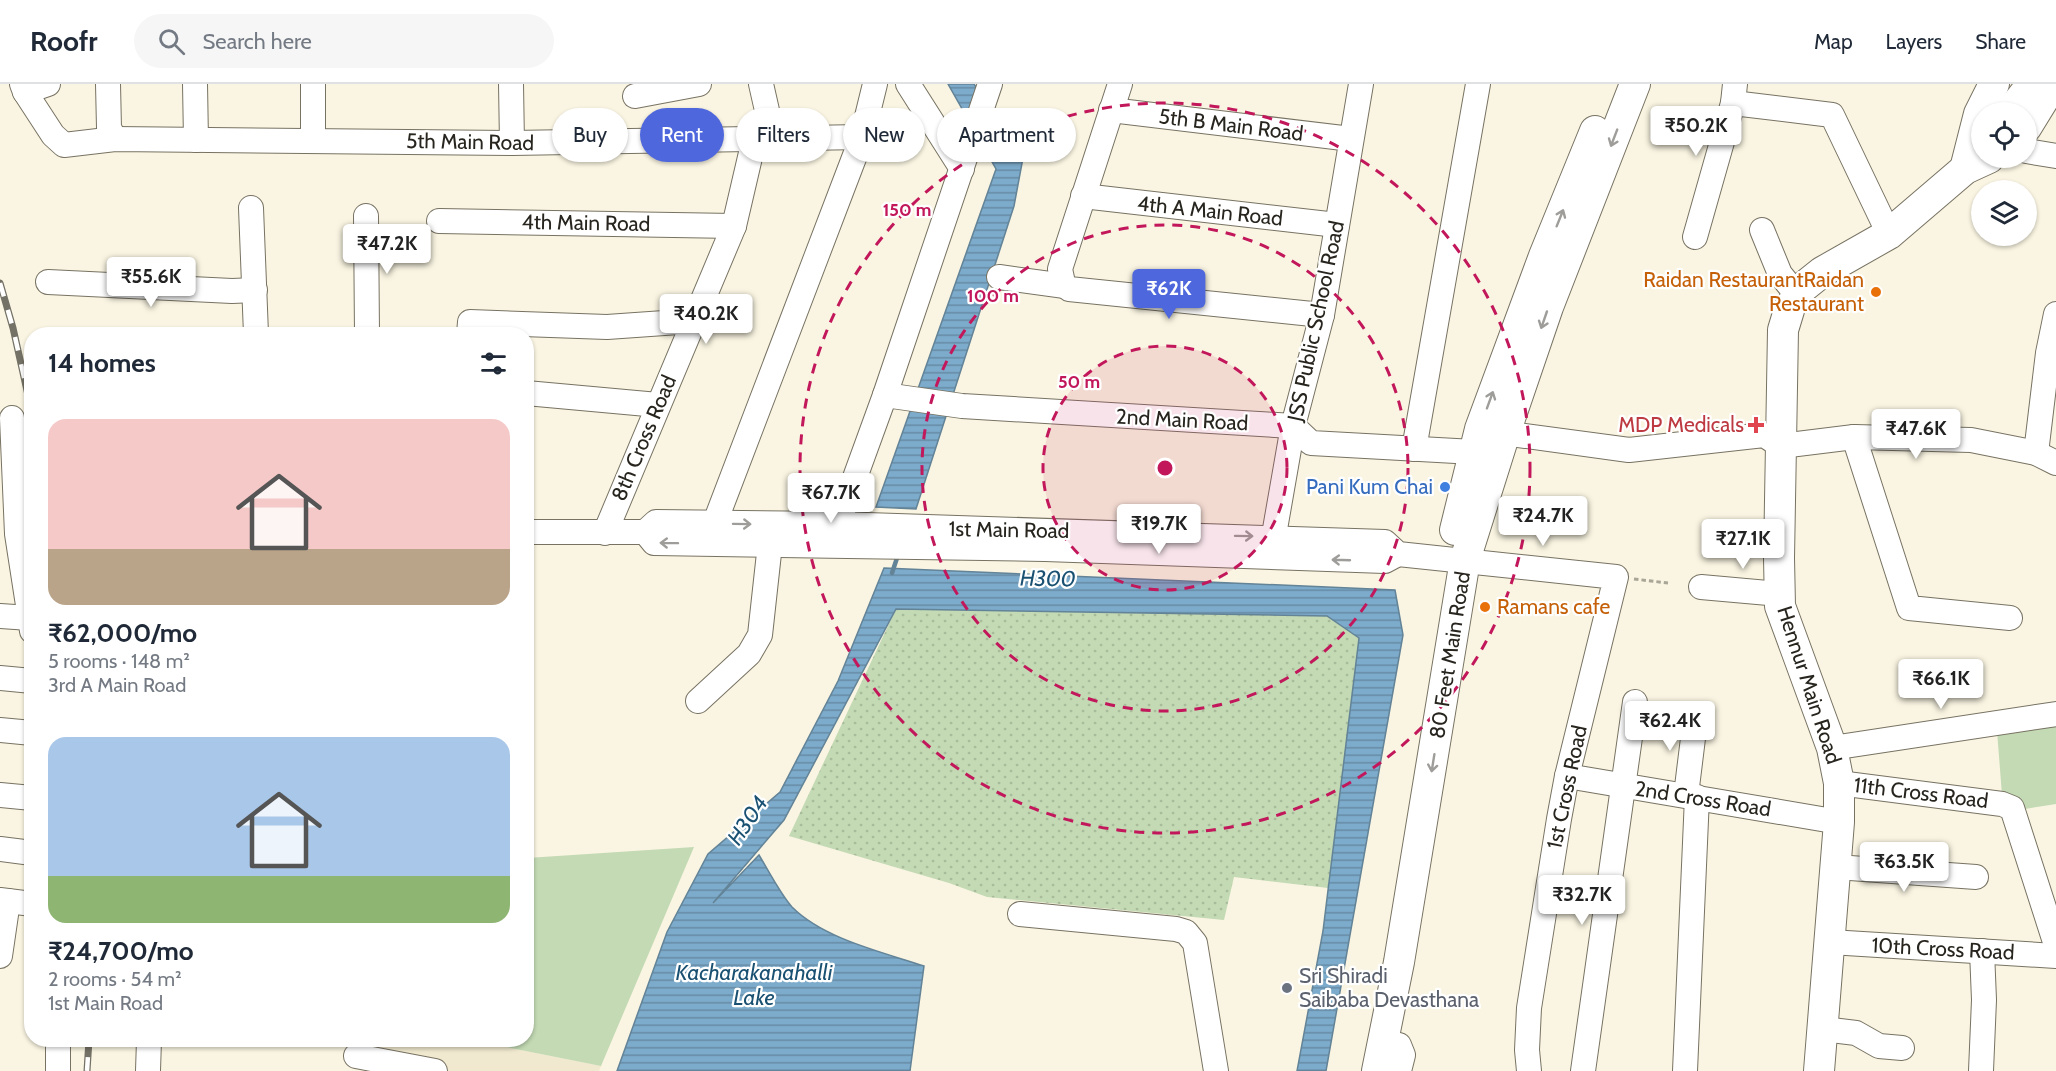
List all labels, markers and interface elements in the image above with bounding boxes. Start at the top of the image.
search box [134,14,554,68]
text: Roofr [30,24,98,58]
icon: search [155,25,188,58]
text: Search here [203,28,312,55]
text: Map [1814,29,1853,54]
text: Layers [1886,29,1942,54]
text: Share [1975,29,2026,54]
map controls [1971,102,2037,246]
button: locate [1971,102,2037,168]
street label: 5th B Main Road [1157,103,1305,146]
pin: ₹50.2K [1647,106,1745,157]
chip: Buy [552,108,628,162]
chip: Rent [640,108,724,162]
chip: Filters [736,108,831,162]
chip: New [843,108,925,162]
chip: Apartment [937,108,1076,162]
text: ₹50.2K [1664,113,1728,137]
street label: 5th Main Road [406,128,534,155]
one-way arrow [1608,129,1619,147]
button: layers [1971,180,2037,246]
street label: 4th A Main Road [1136,190,1284,231]
text: 150 m [883,199,931,221]
street label: 4th Main Road [521,209,651,236]
one-way arrow [1555,209,1566,228]
street label: JSS Public School Road [1282,218,1349,424]
pin: ₹47.2K [338,224,436,275]
text: ₹47.2K [357,231,417,255]
pin: ₹55.6K [102,257,200,308]
text: ₹55.6K [121,264,181,288]
place label: Raidan RestaurantRaidan Restaurant [1643,267,1864,316]
pin: ₹62K [1133,269,1205,320]
text: ₹62K [1146,276,1192,300]
text: 100 m [967,285,1019,307]
marker: Raidan RestaurantRaidan Restaurant [1869,285,1883,299]
pin: ₹40.2K [657,294,755,345]
text: ₹40.2K [674,301,738,325]
one-way arrow [1537,310,1548,329]
text: 14 homes [48,347,156,379]
icon: filters [477,347,510,380]
street label: 8th Cross Road [606,371,681,504]
text: 50 m [1058,371,1100,393]
one-way arrow [1486,392,1497,410]
street label: 2nd Main Road [1115,404,1249,435]
pin: ₹47.6K [1867,409,1965,460]
place label: MDP Medicals [1618,412,1744,437]
text: ₹47.6K [1885,416,1947,440]
marker: MDP Medicals [1749,418,1763,432]
icon: home [225,458,333,566]
centre of rings [1155,458,1175,478]
pin: ₹67.7K [782,473,880,524]
place label: Pani Kum Chai [1306,474,1433,499]
text: ₹67.7K [802,480,860,504]
marker: Pani Kum Chai [1438,480,1452,494]
pin: ₹24.7K [1494,496,1592,547]
text: ₹24.7K [1512,503,1574,527]
pin: ₹19.7K [1110,504,1208,555]
text: ₹19.7K [1131,511,1187,535]
street label: 1st Main Road [948,516,1070,543]
one-way arrow [732,518,752,530]
pin: ₹27.1K [1694,519,1792,570]
text: ₹27.1K [1716,526,1770,550]
one-way arrow [1233,531,1253,542]
one-way arrow [660,537,680,549]
one-way arrow [1332,554,1352,566]
water label: H300 [1020,565,1076,592]
street label: 80 Feet Main Road [1424,570,1475,740]
place label: Ramans cafe [1497,594,1611,619]
marker: Ramans cafe [1478,600,1492,614]
street label: Hennur Main Road [1772,603,1847,767]
text: ₹62,000/mo [48,617,197,649]
text: 5 rooms · 148 m² [48,649,190,673]
pin: ₹66.1K [1892,659,1990,710]
text: ₹66.1K [1912,666,1970,690]
text: 3rd A Main Road [48,673,186,697]
pin: ₹62.4K [1621,701,1719,752]
text: ₹62.4K [1639,708,1701,732]
street label: 1st Cross Road [1541,723,1592,851]
one-way arrow [1427,753,1438,772]
street label: 11th Cross Road [1852,772,1990,813]
street label: 2nd Cross Road [1633,775,1773,822]
icon: home [225,776,333,884]
water label: H304 [721,791,774,850]
pin: ₹63.5K [1855,842,1953,893]
text: ₹63.5K [1874,849,1934,873]
pin: ₹32.7K [1533,875,1631,926]
text: ₹32.7K [1552,882,1612,906]
street label: 10th Cross Road [1871,932,2015,965]
text: ₹24,700/mo [48,935,194,967]
water label: Kacharakanahalli Lake [676,959,833,1011]
place label: Sri Shiradi Saibaba Devasthana [1299,963,1479,1012]
text: 2 rooms · 54 m² [48,967,182,991]
marker: Sri Shiradi Saibaba Devasthana [1280,981,1294,995]
text: 1st Main Road [48,991,163,1015]

